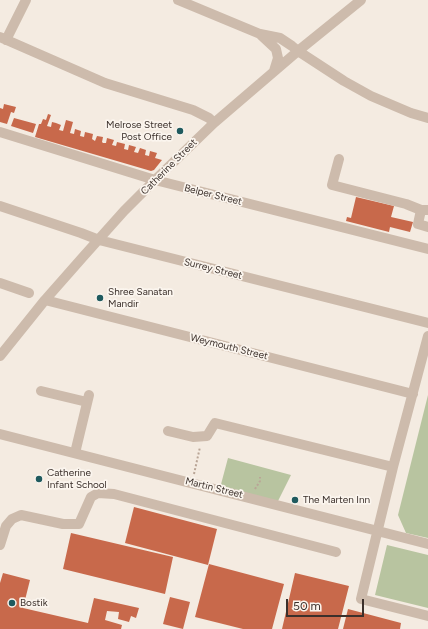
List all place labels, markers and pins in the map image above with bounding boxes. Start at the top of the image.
place label: Melrose Street Post Office [106,119,172,142]
marker: Melrose Street Post Office [175,126,185,136]
place label: Shree Sanatan Mandir [108,286,173,310]
marker: Shree Sanatan Mandir [95,293,105,303]
place label: Catherine Infant School [47,467,107,490]
marker: Catherine Infant School [34,474,44,484]
place label: The Marten Inn [303,494,370,506]
marker: The Marten Inn [290,495,300,505]
place label: Bostik [20,597,48,609]
marker: Bostik [7,598,17,608]

